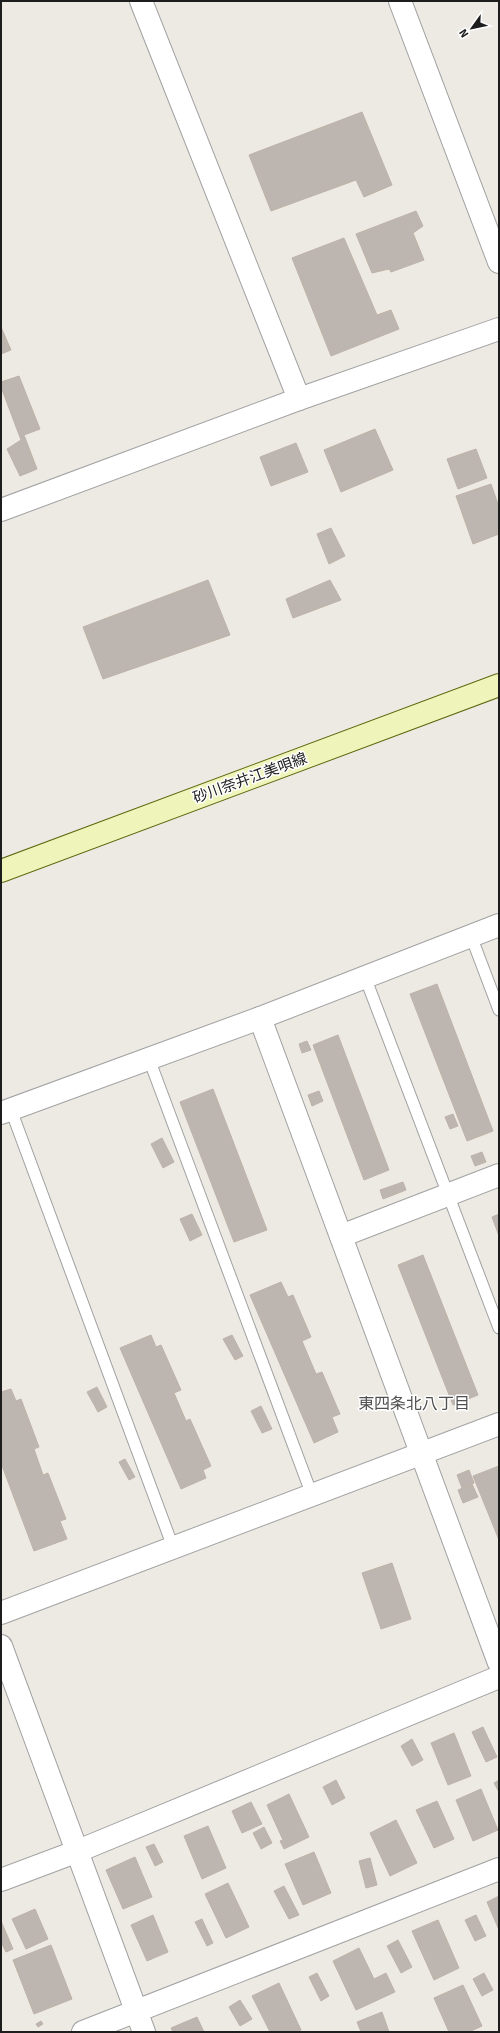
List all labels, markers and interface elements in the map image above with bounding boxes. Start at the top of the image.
north arrow [452,8,492,48]
text: N [456,26,472,40]
street label: 砂川奈井江美唄線 [191,749,309,807]
district label: 東四条北八丁目 [358,1394,470,1414]

